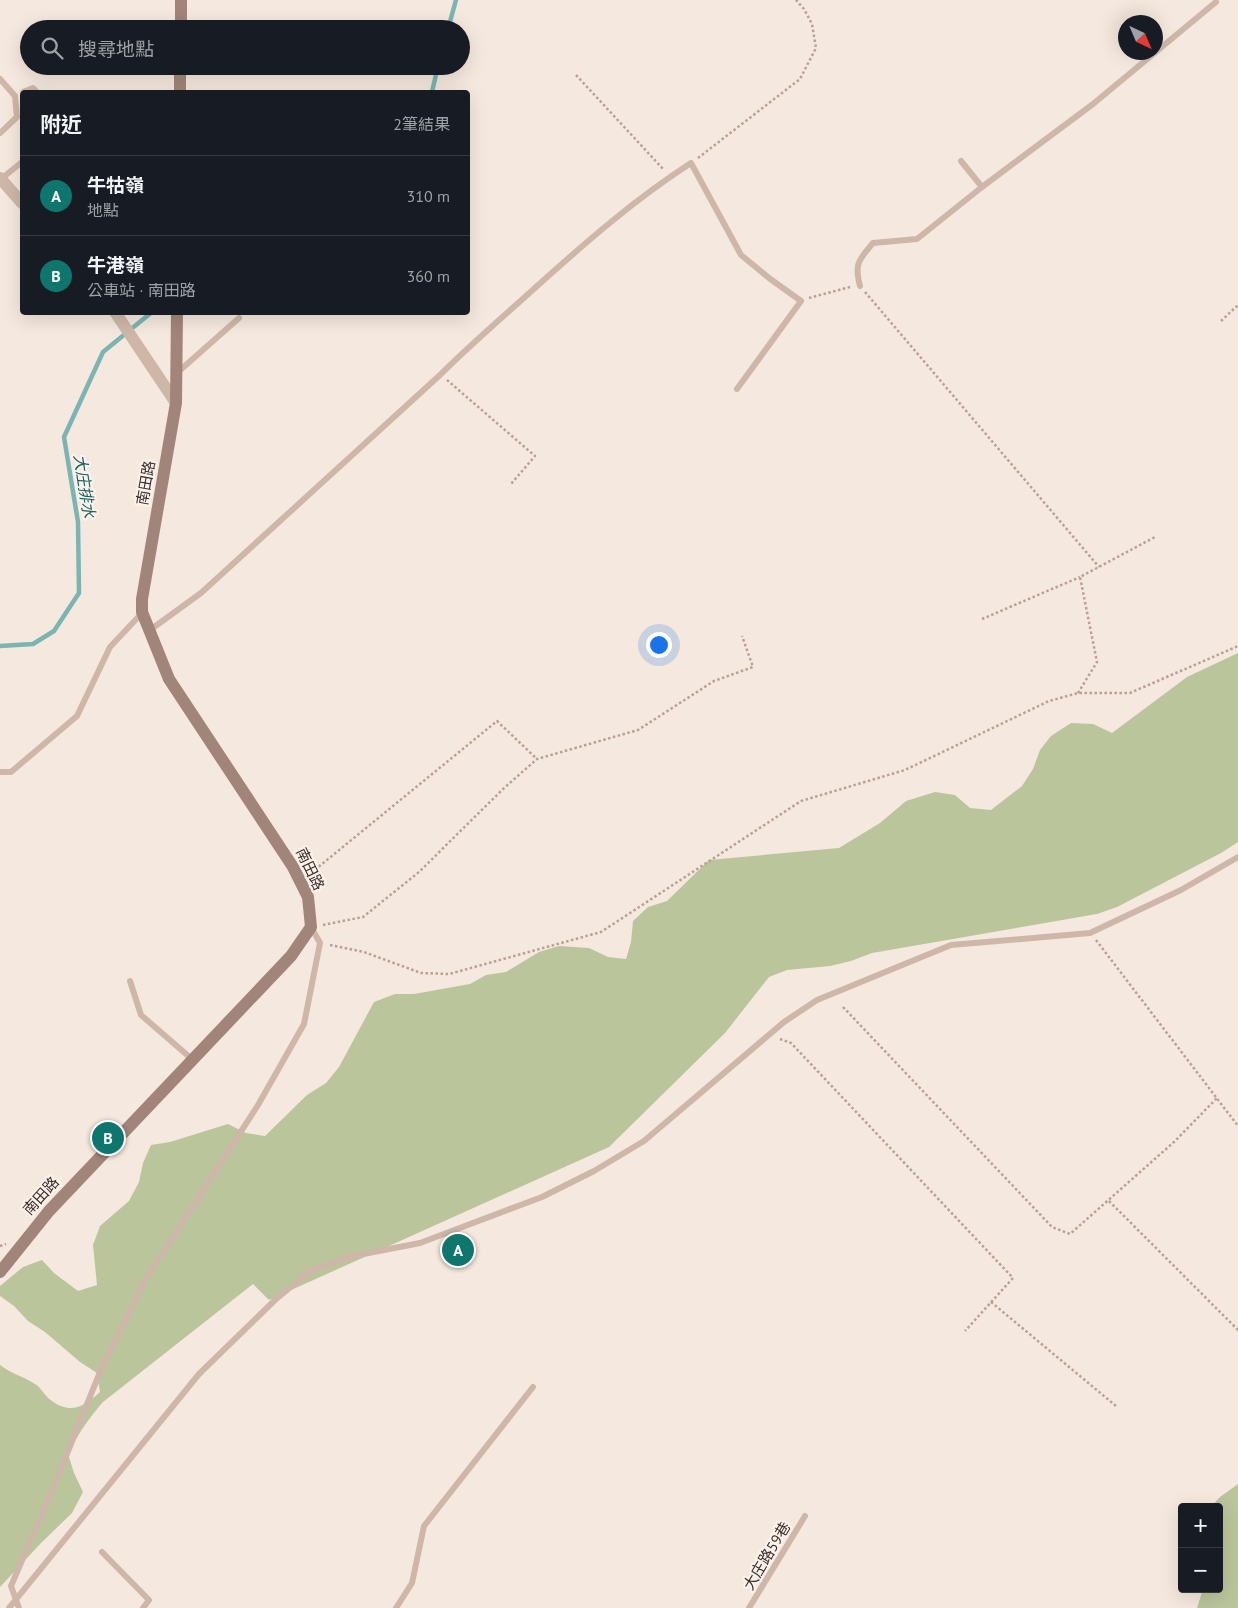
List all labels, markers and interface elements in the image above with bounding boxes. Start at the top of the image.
north arrow [1118,15,1163,60]
search box [20,20,470,75]
icon: search [38,34,66,62]
text: 搜尋地點 [78,37,154,61]
text: 附近 [40,111,82,138]
text: 2筆結果 [393,114,450,134]
text: 牛牯嶺 [87,173,144,197]
text: A [51,186,61,206]
text: 310 m [407,186,450,206]
text: 地點 [87,200,119,220]
text: 牛港嶺 [87,253,144,277]
text: B [51,266,61,286]
text: 360 m [407,266,450,286]
text: 公車站 · 南田路 [87,280,196,300]
water label: 大庄排水 [70,453,100,520]
street label: 南田路 [132,459,159,507]
your location [646,632,672,658]
street label: 南田路 [292,844,329,893]
pin: B [92,1119,124,1157]
street label: 南田路 [19,1173,63,1219]
pin: A [442,1231,474,1269]
map controls [1178,1503,1223,1593]
button: + [1178,1503,1223,1548]
street label: 大庄路59巷 [739,1518,794,1593]
button: − [1178,1548,1223,1593]

